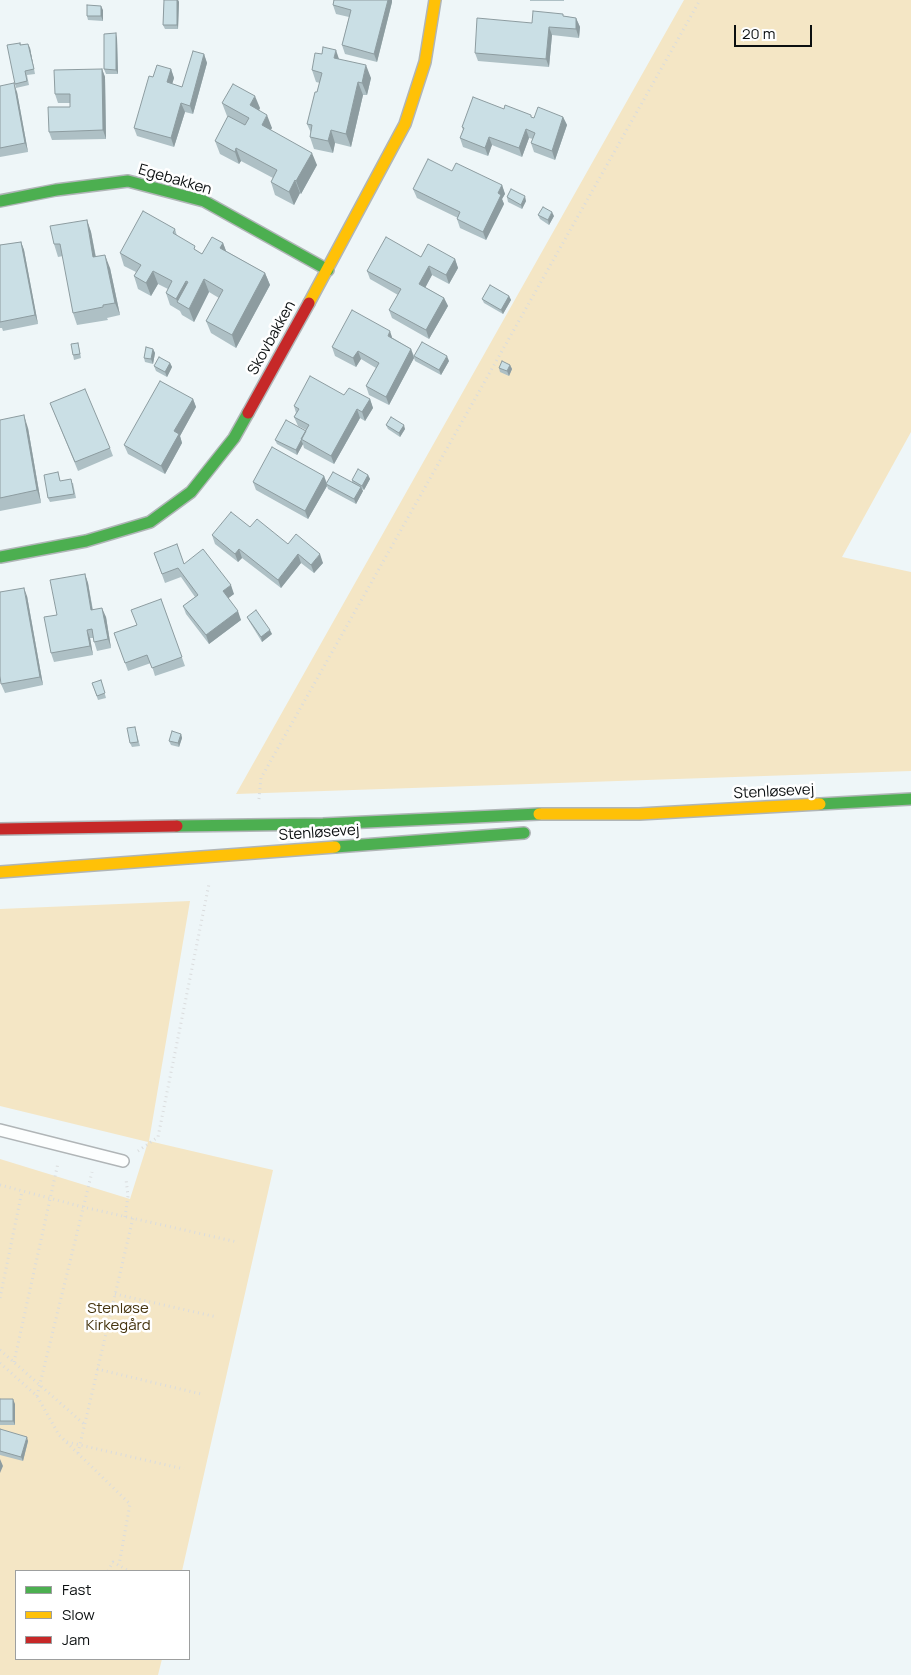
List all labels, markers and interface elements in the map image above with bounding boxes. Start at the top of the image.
scale bar [736,15,814,47]
text: 20 m [742,23,775,44]
street label: Egebakken [136,161,214,199]
street label: Skovbakken [244,298,300,378]
street label: Stenløsevej [733,781,815,803]
street label: Stenløsevej [278,821,360,845]
park label: Stenløse Kirkegård [85,1300,151,1335]
legend [15,1570,190,1660]
text: Fast [62,1579,91,1600]
text: Slow [62,1604,95,1625]
text: Jam [62,1629,90,1650]

